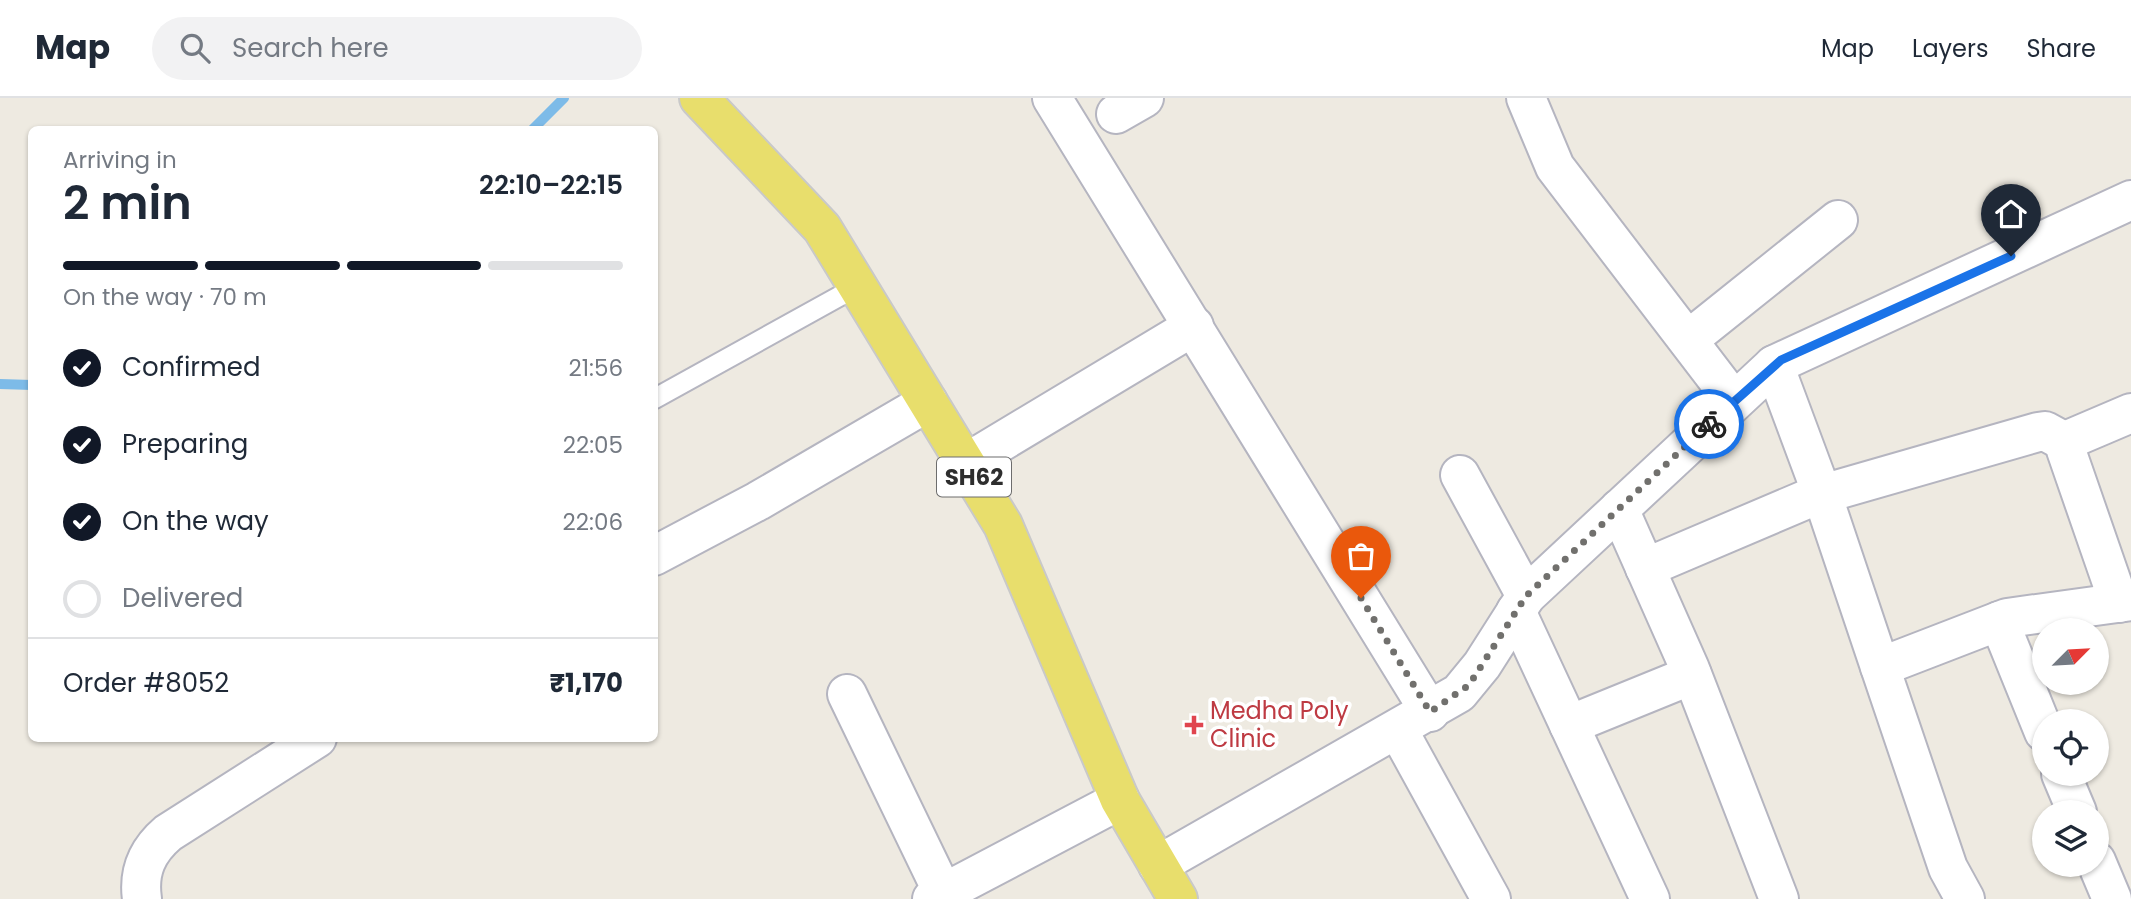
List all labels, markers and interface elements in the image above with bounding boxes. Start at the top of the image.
search box [152,17,642,80]
text: Map [35,24,110,71]
icon: search [176,29,214,67]
text: Search here [232,30,389,66]
text: Map [1821,32,1874,65]
text: Layers [1912,32,1988,65]
text: Share [2026,32,2096,65]
text: Arriving in [63,144,177,176]
text: 22:10–22:15 [479,167,623,203]
text: 2 min [63,171,192,235]
pin [1981,184,2041,256]
icon: home [1992,195,2030,233]
text: On the way · 70 m [63,281,267,313]
icon: check [63,349,101,387]
text: Confirmed [122,349,260,385]
text: 21:56 [568,352,623,384]
courier [1674,389,1744,459]
icon: bike [1690,405,1728,443]
icon: check [63,426,101,464]
text: Preparing [122,426,248,462]
text: 22:05 [563,429,623,461]
road number: SH62 [937,458,1011,496]
icon: check [63,503,101,541]
text: On the way [122,503,269,539]
text: 22:06 [563,506,623,538]
pin [1331,526,1391,598]
icon: bag [1342,537,1380,575]
text: Delivered [122,580,243,616]
north arrow [2032,618,2109,695]
map controls [2032,618,2109,877]
text: Order #8052 [63,665,229,701]
text: ₹1,170 [550,665,623,701]
place label: Medha Poly Clinic [1210,694,1349,755]
button: locate [2032,709,2109,786]
marker: Medha Poly Clinic [1184,715,1204,735]
button: layers [2032,800,2109,877]

